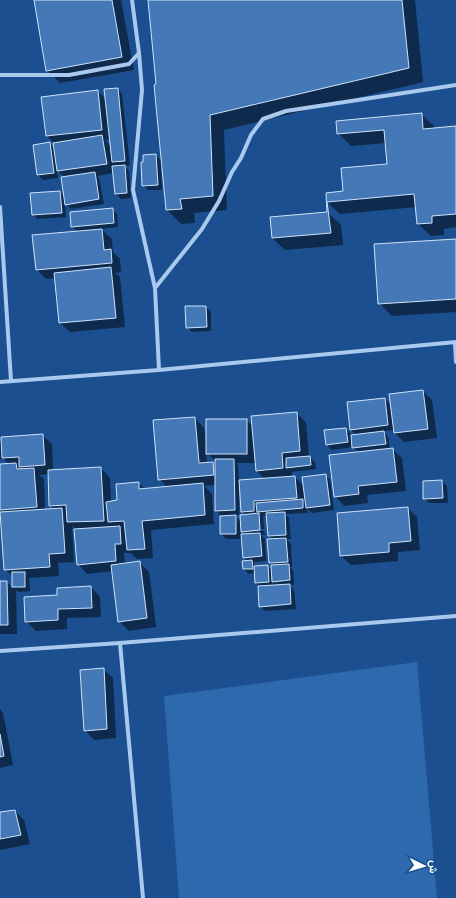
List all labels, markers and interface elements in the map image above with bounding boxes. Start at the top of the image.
north arrow [404,846,444,886]
text: ش [426,860,442,874]

